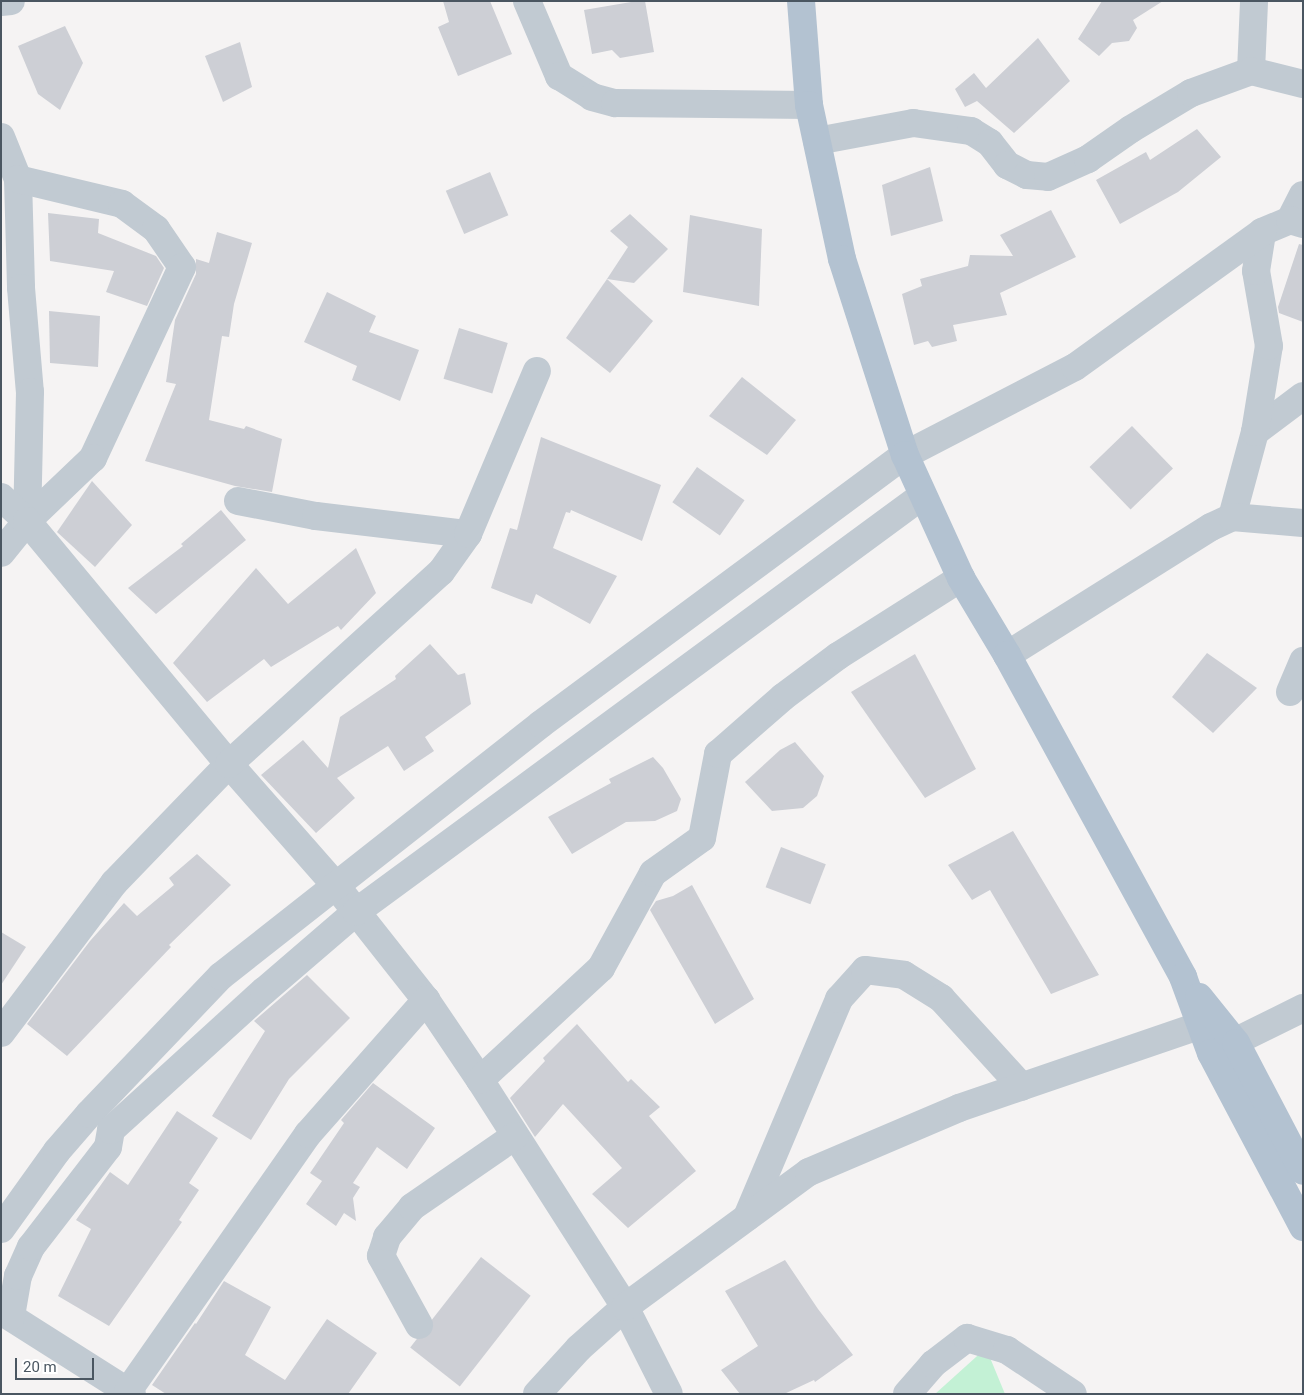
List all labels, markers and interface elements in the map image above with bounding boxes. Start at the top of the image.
scale bar [18,1348,96,1380]
text: 20 m [23,1358,57,1376]

